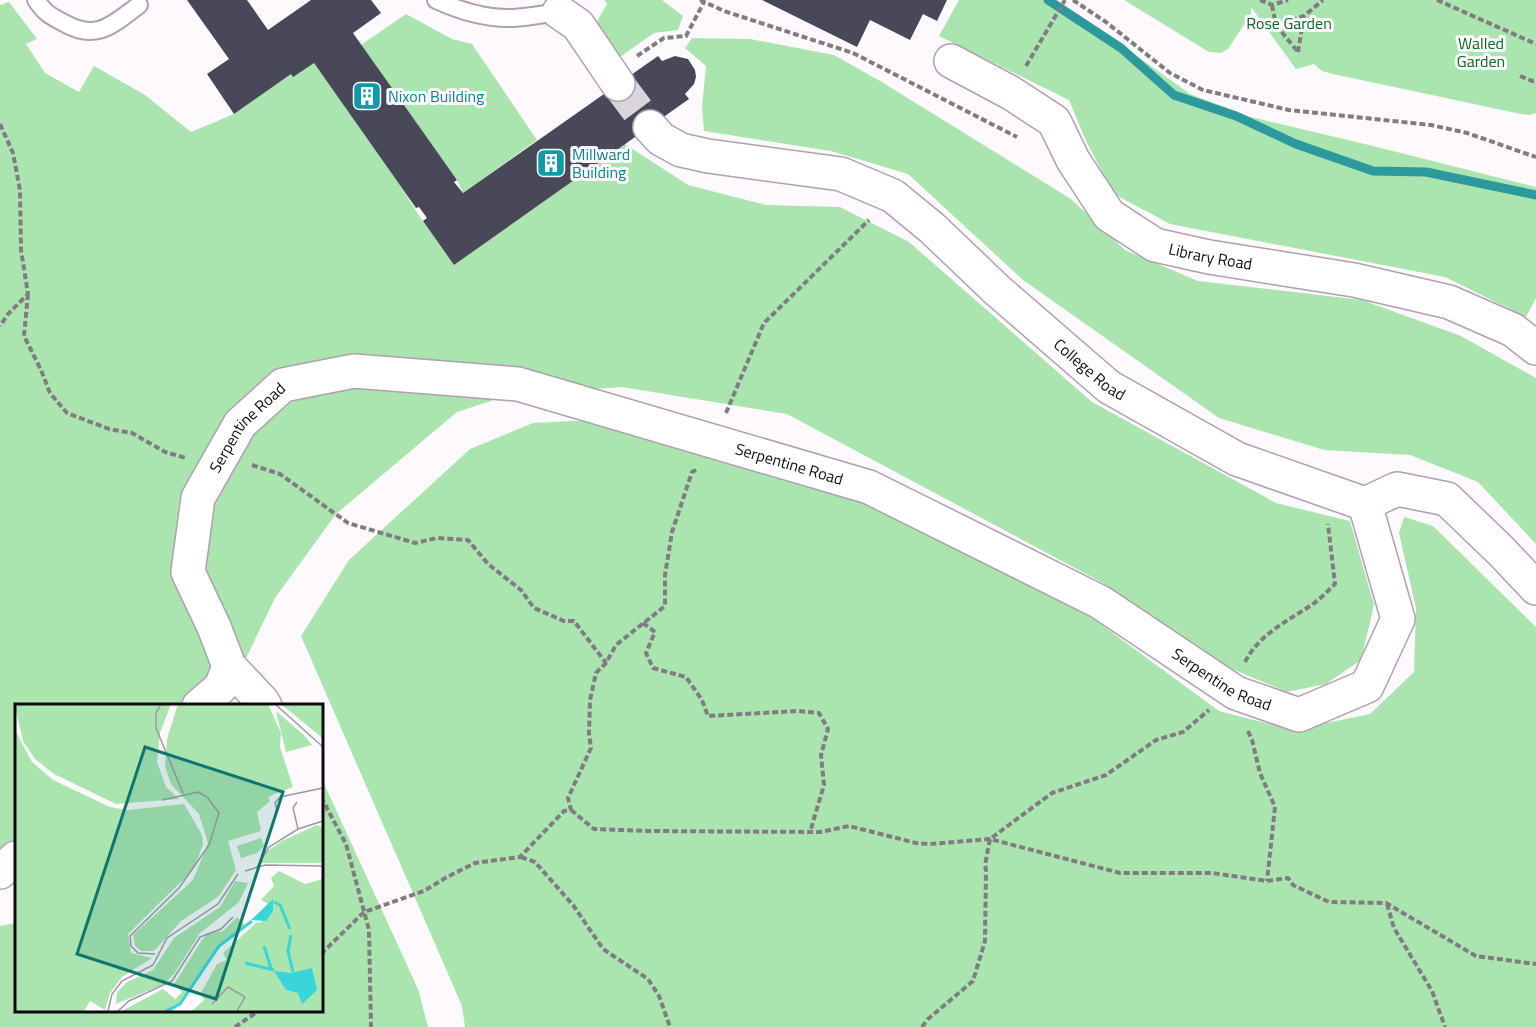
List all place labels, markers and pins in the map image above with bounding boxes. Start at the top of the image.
building icon: Nixon Building [351,80,383,112]
place label: Nixon Building [388,84,484,108]
place label: Millward Building [572,142,630,184]
building icon: Millward Building [535,147,567,179]

